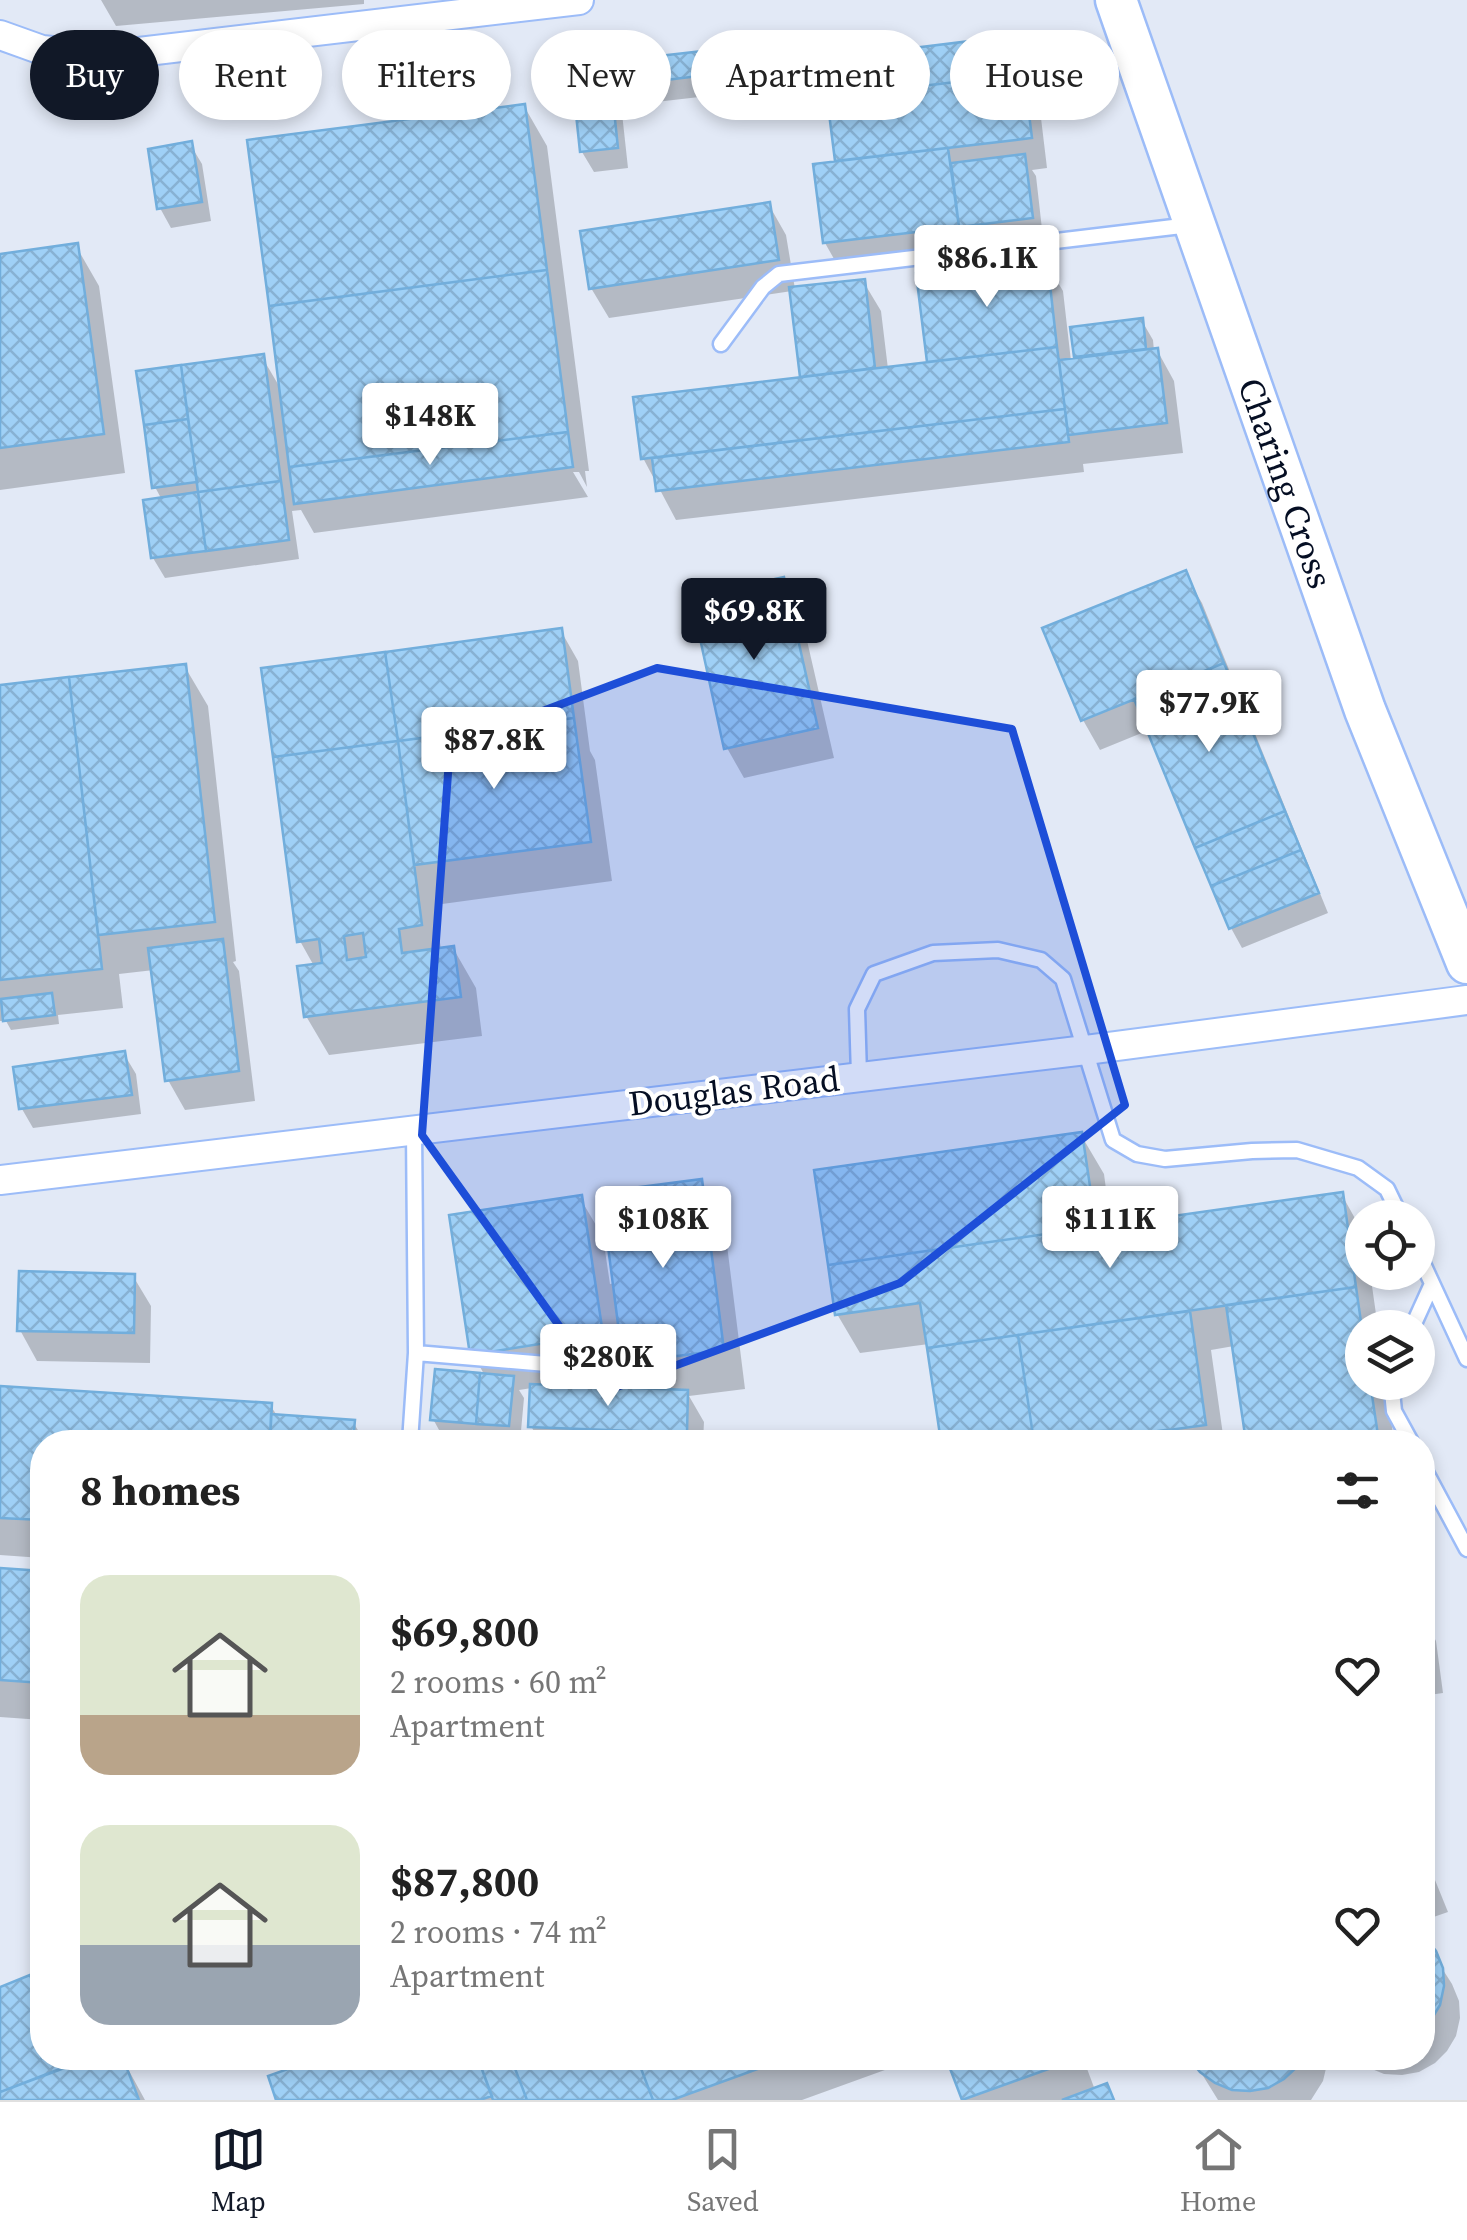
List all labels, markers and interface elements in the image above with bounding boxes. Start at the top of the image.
chip: Buy [30,30,159,120]
chip: Rent [179,30,322,120]
chip: Filters [342,30,511,120]
chip: New [531,30,671,120]
chip: Apartment [691,30,930,120]
chip: House [950,30,1119,120]
pin: $86.1K [906,225,1068,310]
text: $86.1K [936,235,1038,279]
street label: Charing Cross [1226,372,1344,595]
pin: $148K [360,383,500,468]
text: $148K [384,393,476,437]
pin: $69.8K [673,578,835,663]
text: $69.8K [703,588,805,632]
pin: $77.9K [1128,670,1290,755]
text: $77.9K [1158,680,1260,724]
pin: $87.8K [413,707,575,792]
text: $87.8K [443,717,545,761]
street label: Douglas Road [626,1054,842,1128]
pin: $108K [593,1186,733,1271]
pin: $111K [1040,1186,1180,1271]
text: $108K [617,1196,709,1240]
text: $111K [1064,1196,1156,1240]
map controls [1345,1200,1435,1400]
button: locate [1345,1200,1435,1290]
button: layers [1345,1310,1435,1400]
pin: $280K [538,1324,678,1409]
text: $280K [562,1334,654,1378]
text: 8 homes [80,1461,240,1519]
icon: filters [1330,1463,1385,1518]
text: $69,800 [390,1602,539,1660]
icon: home [160,1615,280,1735]
icon: heart [1330,1648,1385,1703]
text: 2 rooms · 60 m² [390,1660,607,1704]
text: Apartment [390,1704,544,1748]
text: $87,800 [390,1852,539,1910]
icon: home [160,1865,280,1985]
icon: heart [1330,1898,1385,1953]
text: 2 rooms · 74 m² [390,1910,607,1954]
text: Apartment [390,1954,544,1998]
tab: Map [211,2122,266,2220]
tab: Saved [687,2122,759,2220]
tab: Home [1180,2122,1256,2220]

